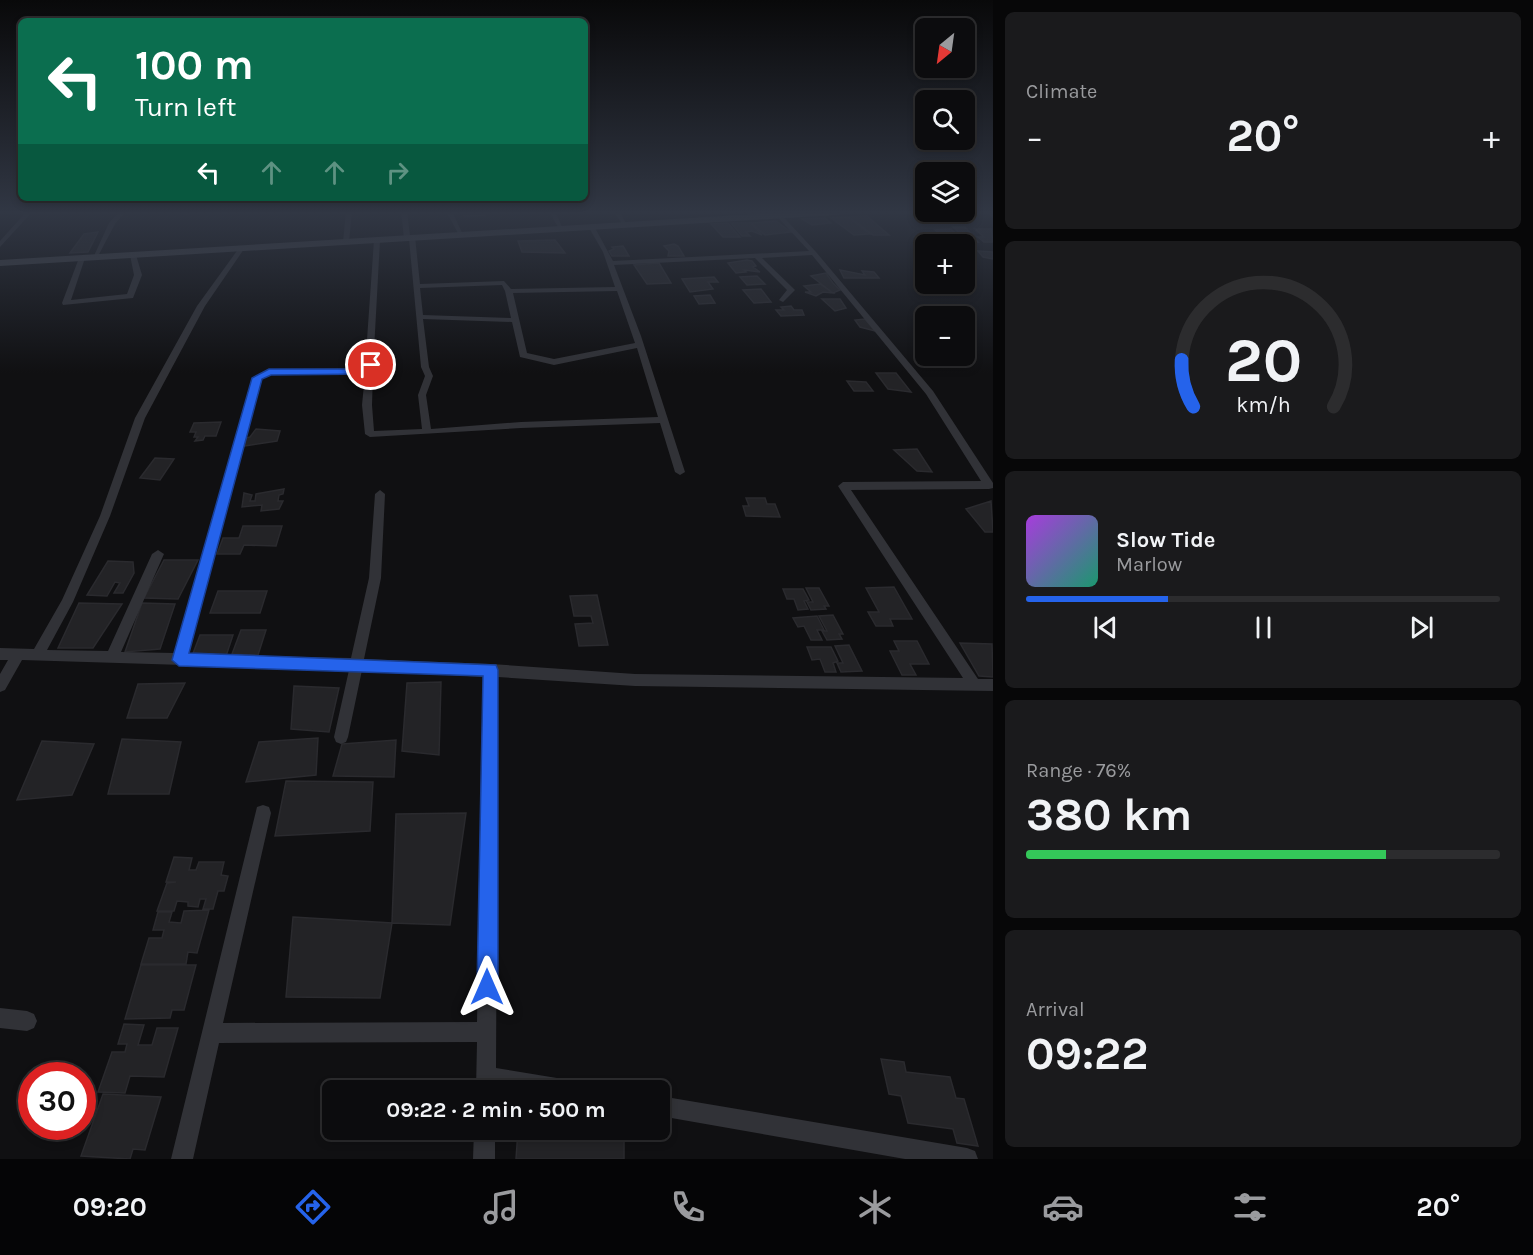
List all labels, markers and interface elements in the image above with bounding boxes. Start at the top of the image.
north arrow [915,18,975,78]
map controls [915,18,975,366]
text: 100 m [135,40,254,90]
icon: left [36,42,114,120]
text: Climate [1026,80,1097,103]
button: search [915,90,975,150]
text: Turn left [135,91,236,123]
text: 20° [1226,110,1300,162]
text: − [1026,118,1043,156]
text: + [1483,118,1500,156]
icon: left [192,156,225,189]
icon: ahead [255,156,288,189]
icon: ahead [318,156,351,189]
icon: right [381,156,414,189]
button: layers [915,162,975,222]
button: + [915,234,975,294]
button: − [915,306,975,366]
text: 20 [1224,324,1302,397]
pin [345,339,396,390]
icon: arrive [354,348,387,381]
text: km/h [1236,393,1290,418]
text: Slow Tide [1116,527,1216,553]
text: Marlow [1116,553,1182,576]
icon: previous [1089,611,1122,644]
icon: pause [1247,611,1280,644]
icon: next [1405,611,1438,644]
text: Range · 76% [1026,759,1131,782]
text: 380 km [1026,789,1192,841]
position arrow [455,955,519,1019]
text: Arrival [1026,998,1085,1021]
text: 09:22 [1026,1028,1149,1080]
speed limit sign: 30 [18,1062,96,1140]
text: 09:22 · 2 min · 500 m [386,1097,606,1123]
icon: directions [292,1186,334,1228]
icon: music [480,1186,522,1228]
icon: phone [667,1186,709,1228]
icon: climate [854,1186,896,1228]
icon: car [1042,1186,1084,1228]
icon: filters [1229,1186,1271,1228]
text: 09:20 [73,1191,147,1223]
text: 20° [1416,1191,1460,1223]

